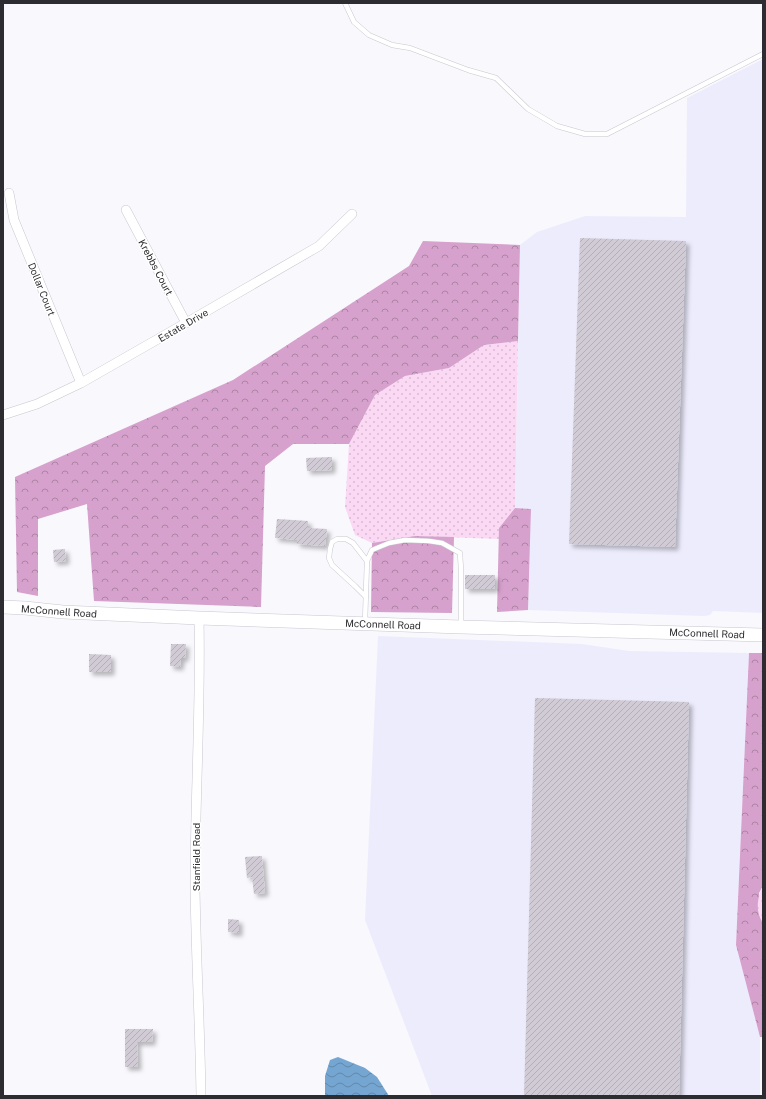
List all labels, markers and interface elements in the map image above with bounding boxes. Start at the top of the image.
street label: Krebbs Court [136,237,176,297]
street label: Dollar Court [26,261,58,317]
street label: Estate Drive [156,306,211,344]
street label: McConnell Road [21,602,97,620]
street label: McConnell Road [345,617,421,631]
street label: McConnell Road [669,626,745,640]
street label: Stanfield Road [190,823,202,891]

